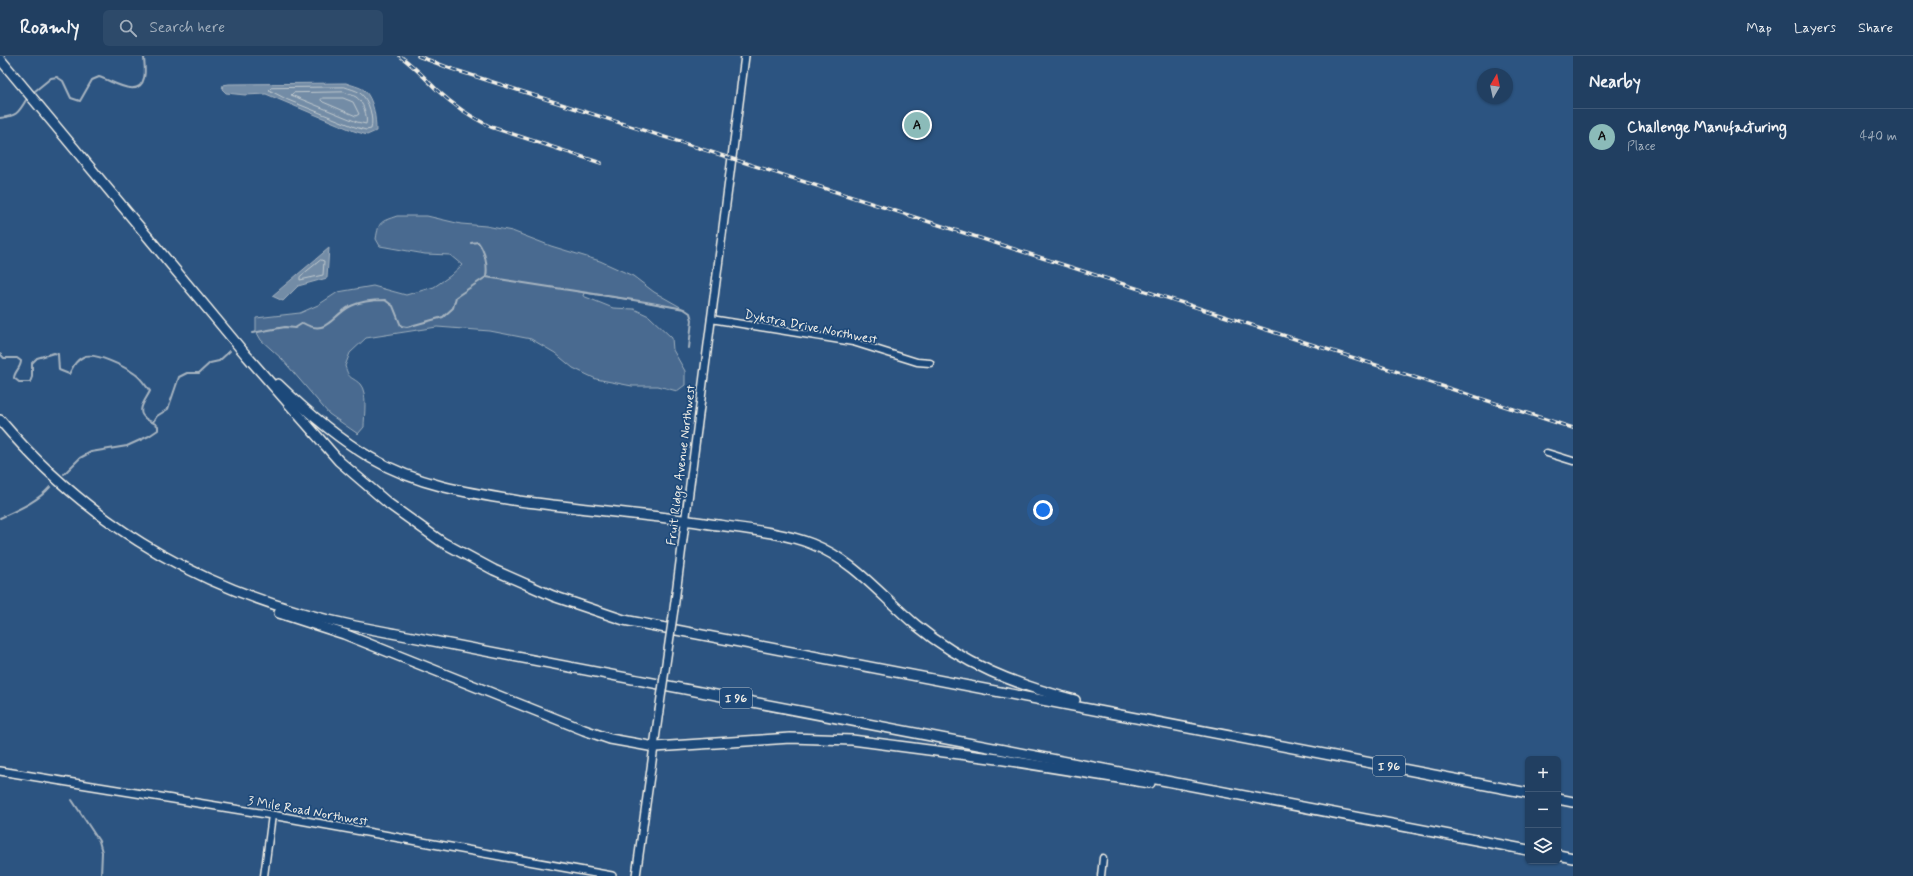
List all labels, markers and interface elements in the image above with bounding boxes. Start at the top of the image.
search box [103,10,383,46]
text: Roamly [20,15,79,40]
icon: search [117,17,139,39]
text: Search here [149,18,225,38]
text: Map [1746,19,1772,37]
text: Layers [1794,19,1836,37]
text: Share [1858,19,1893,37]
north arrow [1477,68,1513,104]
text: Nearby [1589,71,1641,93]
pin: A [904,110,930,140]
text: Challenge Manufacturing [1627,118,1787,138]
text: A [1598,128,1606,145]
text: 440 m [1860,128,1897,145]
text: Place [1627,138,1656,155]
street label: Dykstra Drive Northwest [743,306,879,349]
street label: Fruit Ridge Avenue Northwest [663,384,701,547]
your location [1033,500,1053,520]
road number: I 96 [720,688,752,708]
road number: I 96 [1373,756,1405,776]
map controls [1525,756,1561,864]
button: + [1525,756,1561,792]
button: − [1525,792,1561,828]
street label: 3 Mile Road Northwest [246,793,369,830]
button: layers [1525,828,1561,864]

